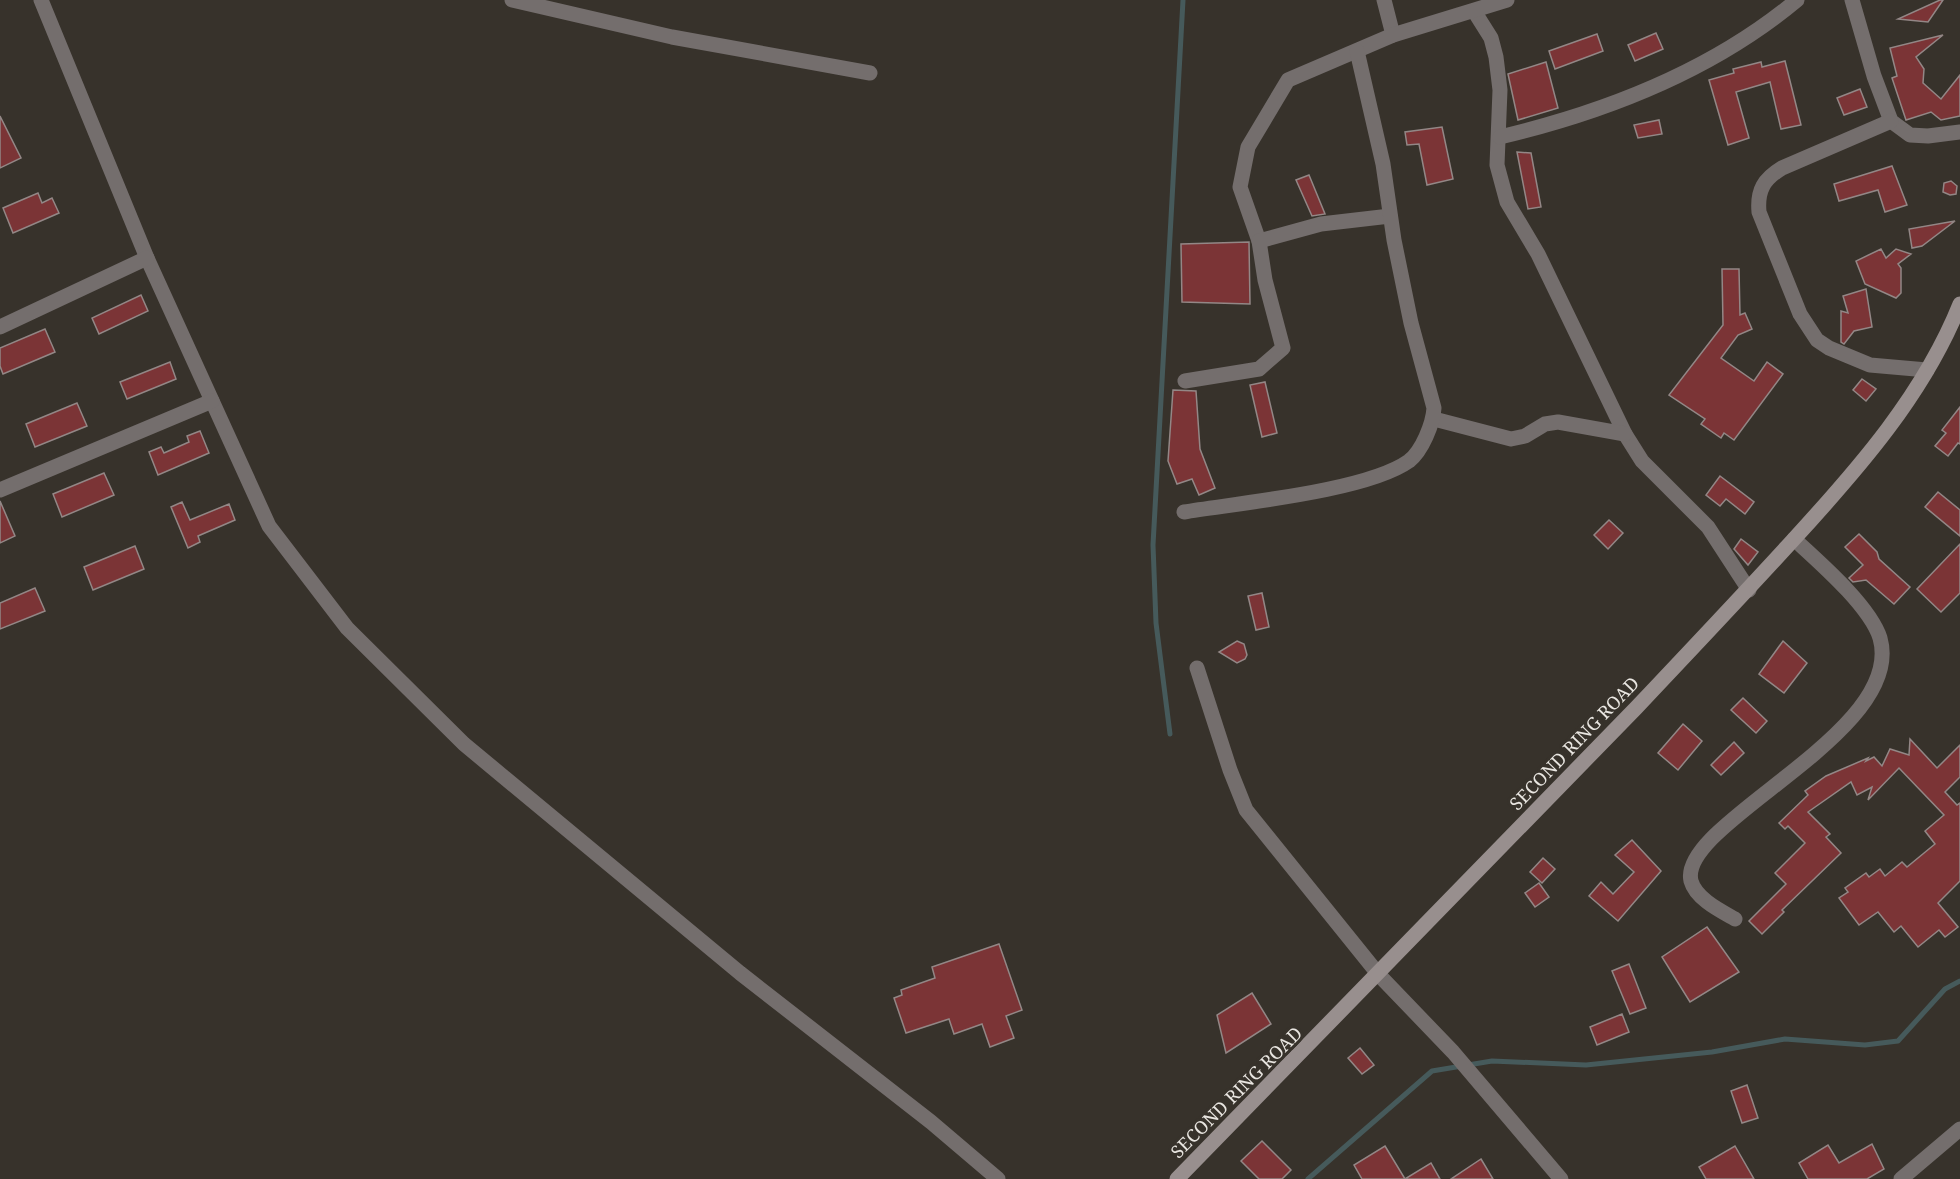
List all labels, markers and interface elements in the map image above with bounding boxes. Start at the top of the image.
street label: SECOND RING ROAD [1504,671,1644,815]
street label: SECOND RING ROAD [1165,1021,1307,1163]

